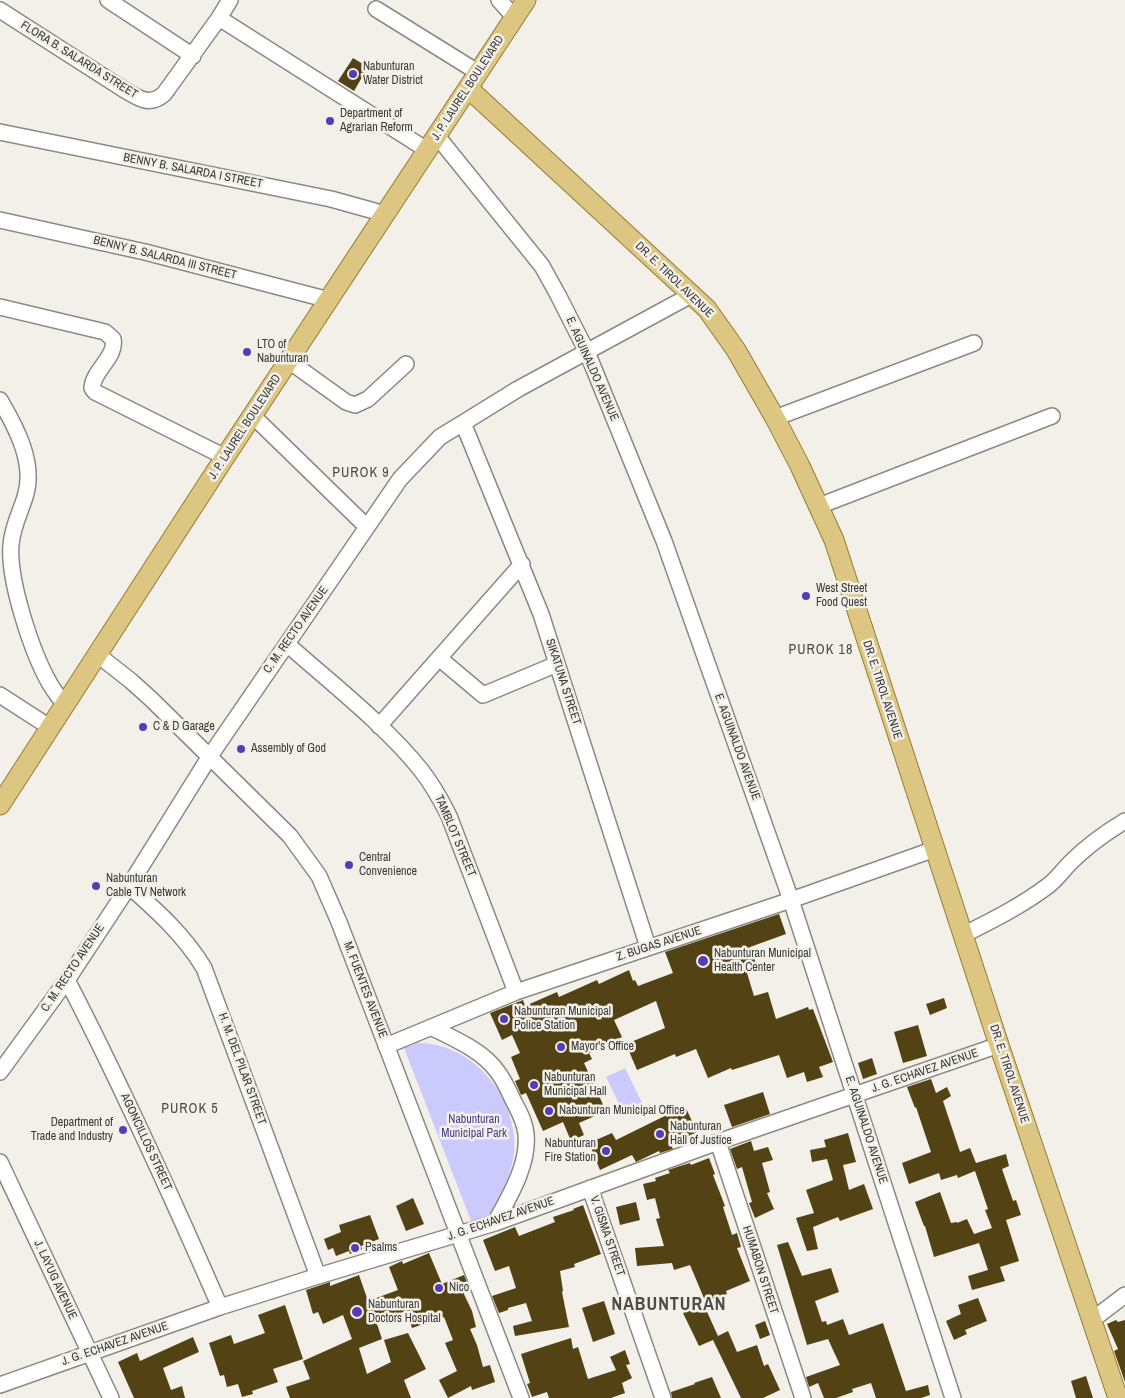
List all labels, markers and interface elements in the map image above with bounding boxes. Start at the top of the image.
street label: FLORA B. SALARDA STREET [18,18,140,102]
street label: J. P. LAUREL BOULEVARD [429,33,507,143]
place label: Nabunturan Water District [363,60,423,88]
marker: Nabunturan Water District [347,68,359,80]
place label: Department of Agrarian Reform [340,107,413,135]
marker: Department of Agrarian Reform [324,115,336,127]
street label: BENNY B. SALARDA I STREET [122,150,264,192]
street label: BENNY B. SALARDA III STREET [92,233,238,283]
street label: DR. E. TIROL AVENUE [632,239,716,321]
street label: E. AGUINALDO AVENUE [563,315,621,423]
place label: LTO of Nabunturan [257,338,308,366]
marker: LTO of Nabunturan [241,346,253,358]
street label: J. P. LAUREL BOULEVARD [206,372,284,482]
district label: PUROK 9 [331,465,391,481]
place label: West Street Food Quest [816,582,867,610]
street label: C. M. RECTO AVENUE [261,584,331,676]
marker: West Street Food Quest [800,590,812,602]
street label: SIKATUNA STREET [542,637,584,727]
street label: DR. E. TIROL AVENUE [859,639,905,741]
district label: PUROK 18 [788,642,854,658]
street label: E. AGUINALDO AVENUE [711,692,763,802]
place label: C & D Garage [153,720,215,734]
marker: C & D Garage [137,721,149,733]
place label: Assembly of God [251,742,326,756]
marker: Assembly of God [235,743,247,755]
street label: TAMBLOT STREET [431,793,479,879]
place label: Central Convenience [359,851,417,879]
marker: Central Convenience [343,859,355,871]
place label: Nabunturan Cable TV Network [106,872,186,900]
marker: Nabunturan Cable TV Network [90,880,102,892]
street label: C. M. RECTO AVENUE [38,921,108,1015]
street label: Z. BUGAS AVENUE [615,923,703,965]
street label: M. FUENTES AVENUE [340,940,390,1040]
place label: Nabunturan Municipal Health Center [714,947,811,975]
marker: Nabunturan Municipal Health Center [696,954,710,968]
place label: Nabunturan Municipal Police Station [514,1005,611,1033]
street label: H. M. DEL PILAR STREET [215,1011,269,1127]
marker: Nabunturan Municipal Police Station [498,1013,510,1025]
street label: DR. E. TIROL AVENUE [986,1023,1032,1125]
place label: Mayor's Office [571,1040,634,1054]
marker: Mayor's Office [555,1041,567,1053]
street label: J. G. ECHAVEZ AVENUE [870,1046,980,1096]
place label: Nabunturan Municipal Hall [544,1071,606,1099]
street label: E. AGUINALDO AVENUE [842,1074,890,1186]
marker: Nabunturan Municipal Hall [528,1079,540,1091]
street label: AGONCILLOS STREET [117,1091,175,1193]
district label: PUROK 5 [160,1101,220,1117]
place label: Nabunturan Municipal Office [559,1104,685,1118]
marker: Nabunturan Municipal Office [543,1105,555,1117]
park label: Nabunturan Municipal Park [441,1113,507,1141]
place label: Department of Trade and Industry [31,1116,113,1144]
place label: Nabunturan Hall of Justice [670,1120,732,1148]
marker: Department of Trade and Industry [117,1124,129,1136]
marker: Nabunturan Hall of Justice [654,1128,666,1140]
place label: Nabunturan Fire Station [545,1137,596,1165]
marker: Nabunturan Fire Station [600,1145,612,1157]
street label: J. G. ECHAVEZ AVENUE [446,1194,556,1244]
street label: V. GISMA STREET [586,1194,628,1278]
street label: HUMABON STREET [739,1224,781,1316]
street label: J. LAYUG AVENUE [30,1238,80,1322]
place label: Psalms [365,1241,397,1255]
marker: Psalms [349,1242,361,1254]
place label: Nico [449,1281,469,1295]
marker: Nico [433,1282,445,1294]
district label: NABUNTURAN [610,1294,728,1316]
place label: Nabunturan Doctors Hospital [368,1298,441,1326]
marker: Nabunturan Doctors Hospital [350,1305,364,1319]
street label: J. G. ECHAVEZ AVENUE [60,1319,170,1369]

